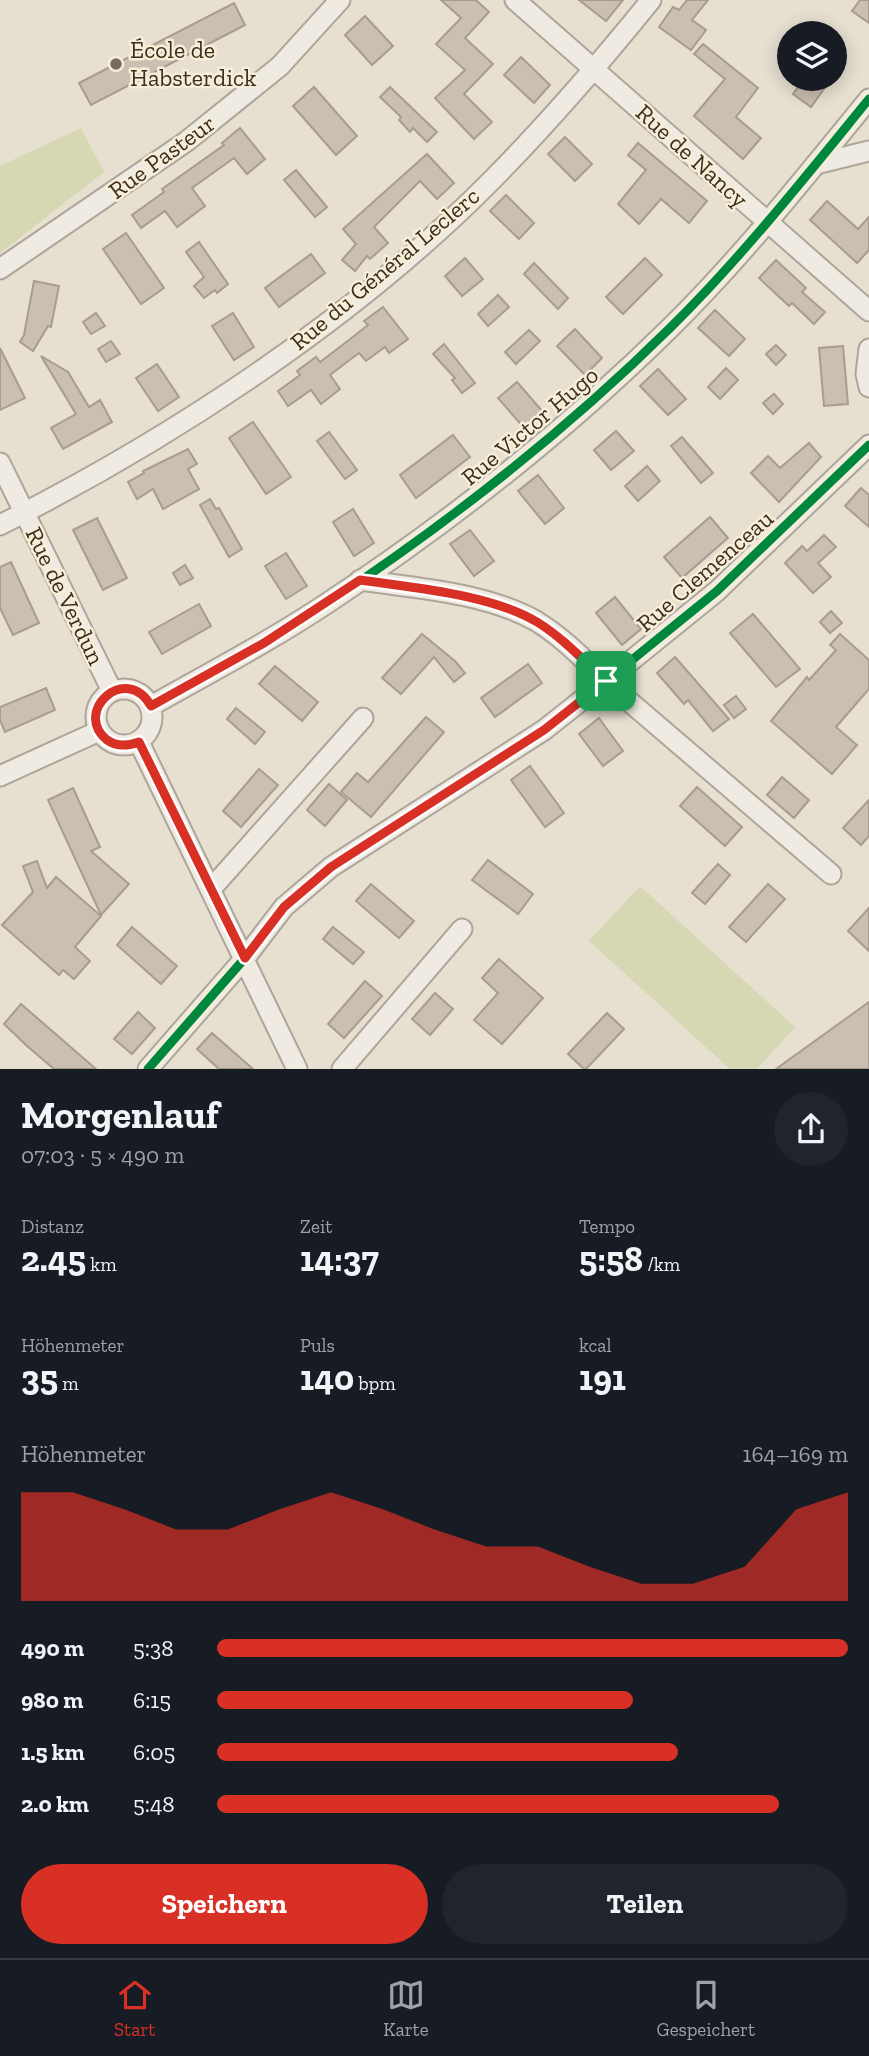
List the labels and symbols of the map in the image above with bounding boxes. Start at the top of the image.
place label: École de Habsterdick [130,35,257,92]
marker: École de Habsterdick [108,56,124,72]
street label: Rue de Nancy [630,98,755,214]
street label: Rue Pasteur [103,108,221,205]
street label: Rue du Général Leclerc [284,181,485,356]
street label: Rue Victor Hugo [455,360,604,491]
street label: Rue Clemenceau [631,503,779,638]
street label: Rue de Verdun [20,522,111,670]
pin [576,651,636,711]

